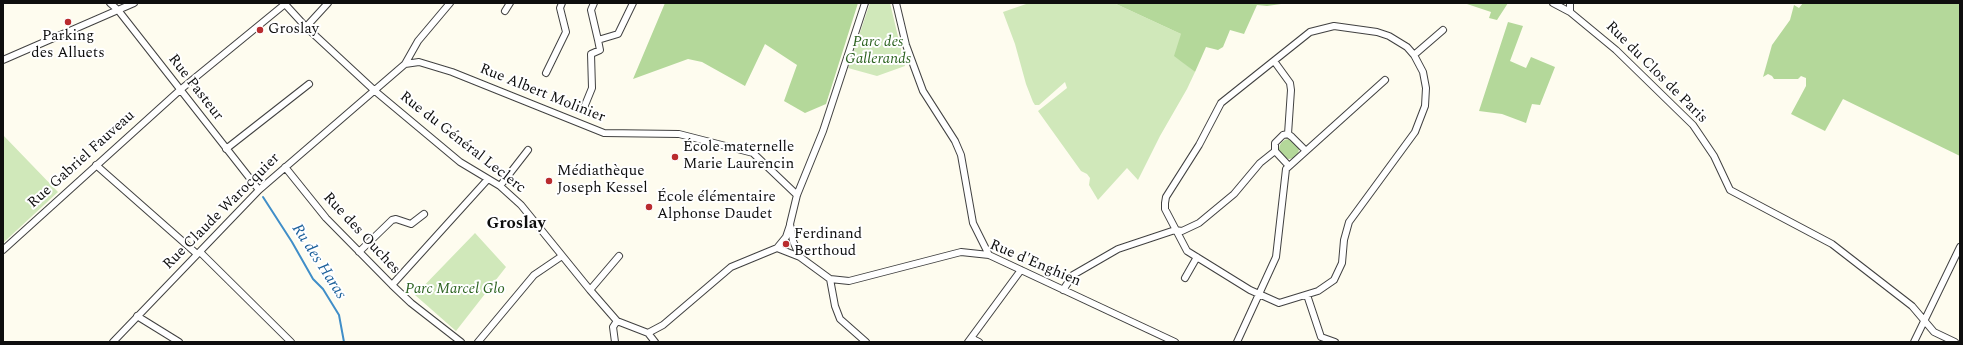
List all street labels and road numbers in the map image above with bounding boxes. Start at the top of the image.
street label: Rue du Clos de Paris [1601,18,1711,128]
street label: Rue Pasteur [164,51,226,125]
street label: Rue Albert Molinier [477,61,607,127]
street label: Rue du Général Leclerc [395,88,529,198]
street label: Rue Gabriel Fauveau [25,107,139,213]
street label: Rue Claude Warocquier [160,150,284,274]
street label: Rue des Ouches [318,189,404,279]
street label: Rue d'Enghien [987,237,1083,291]

